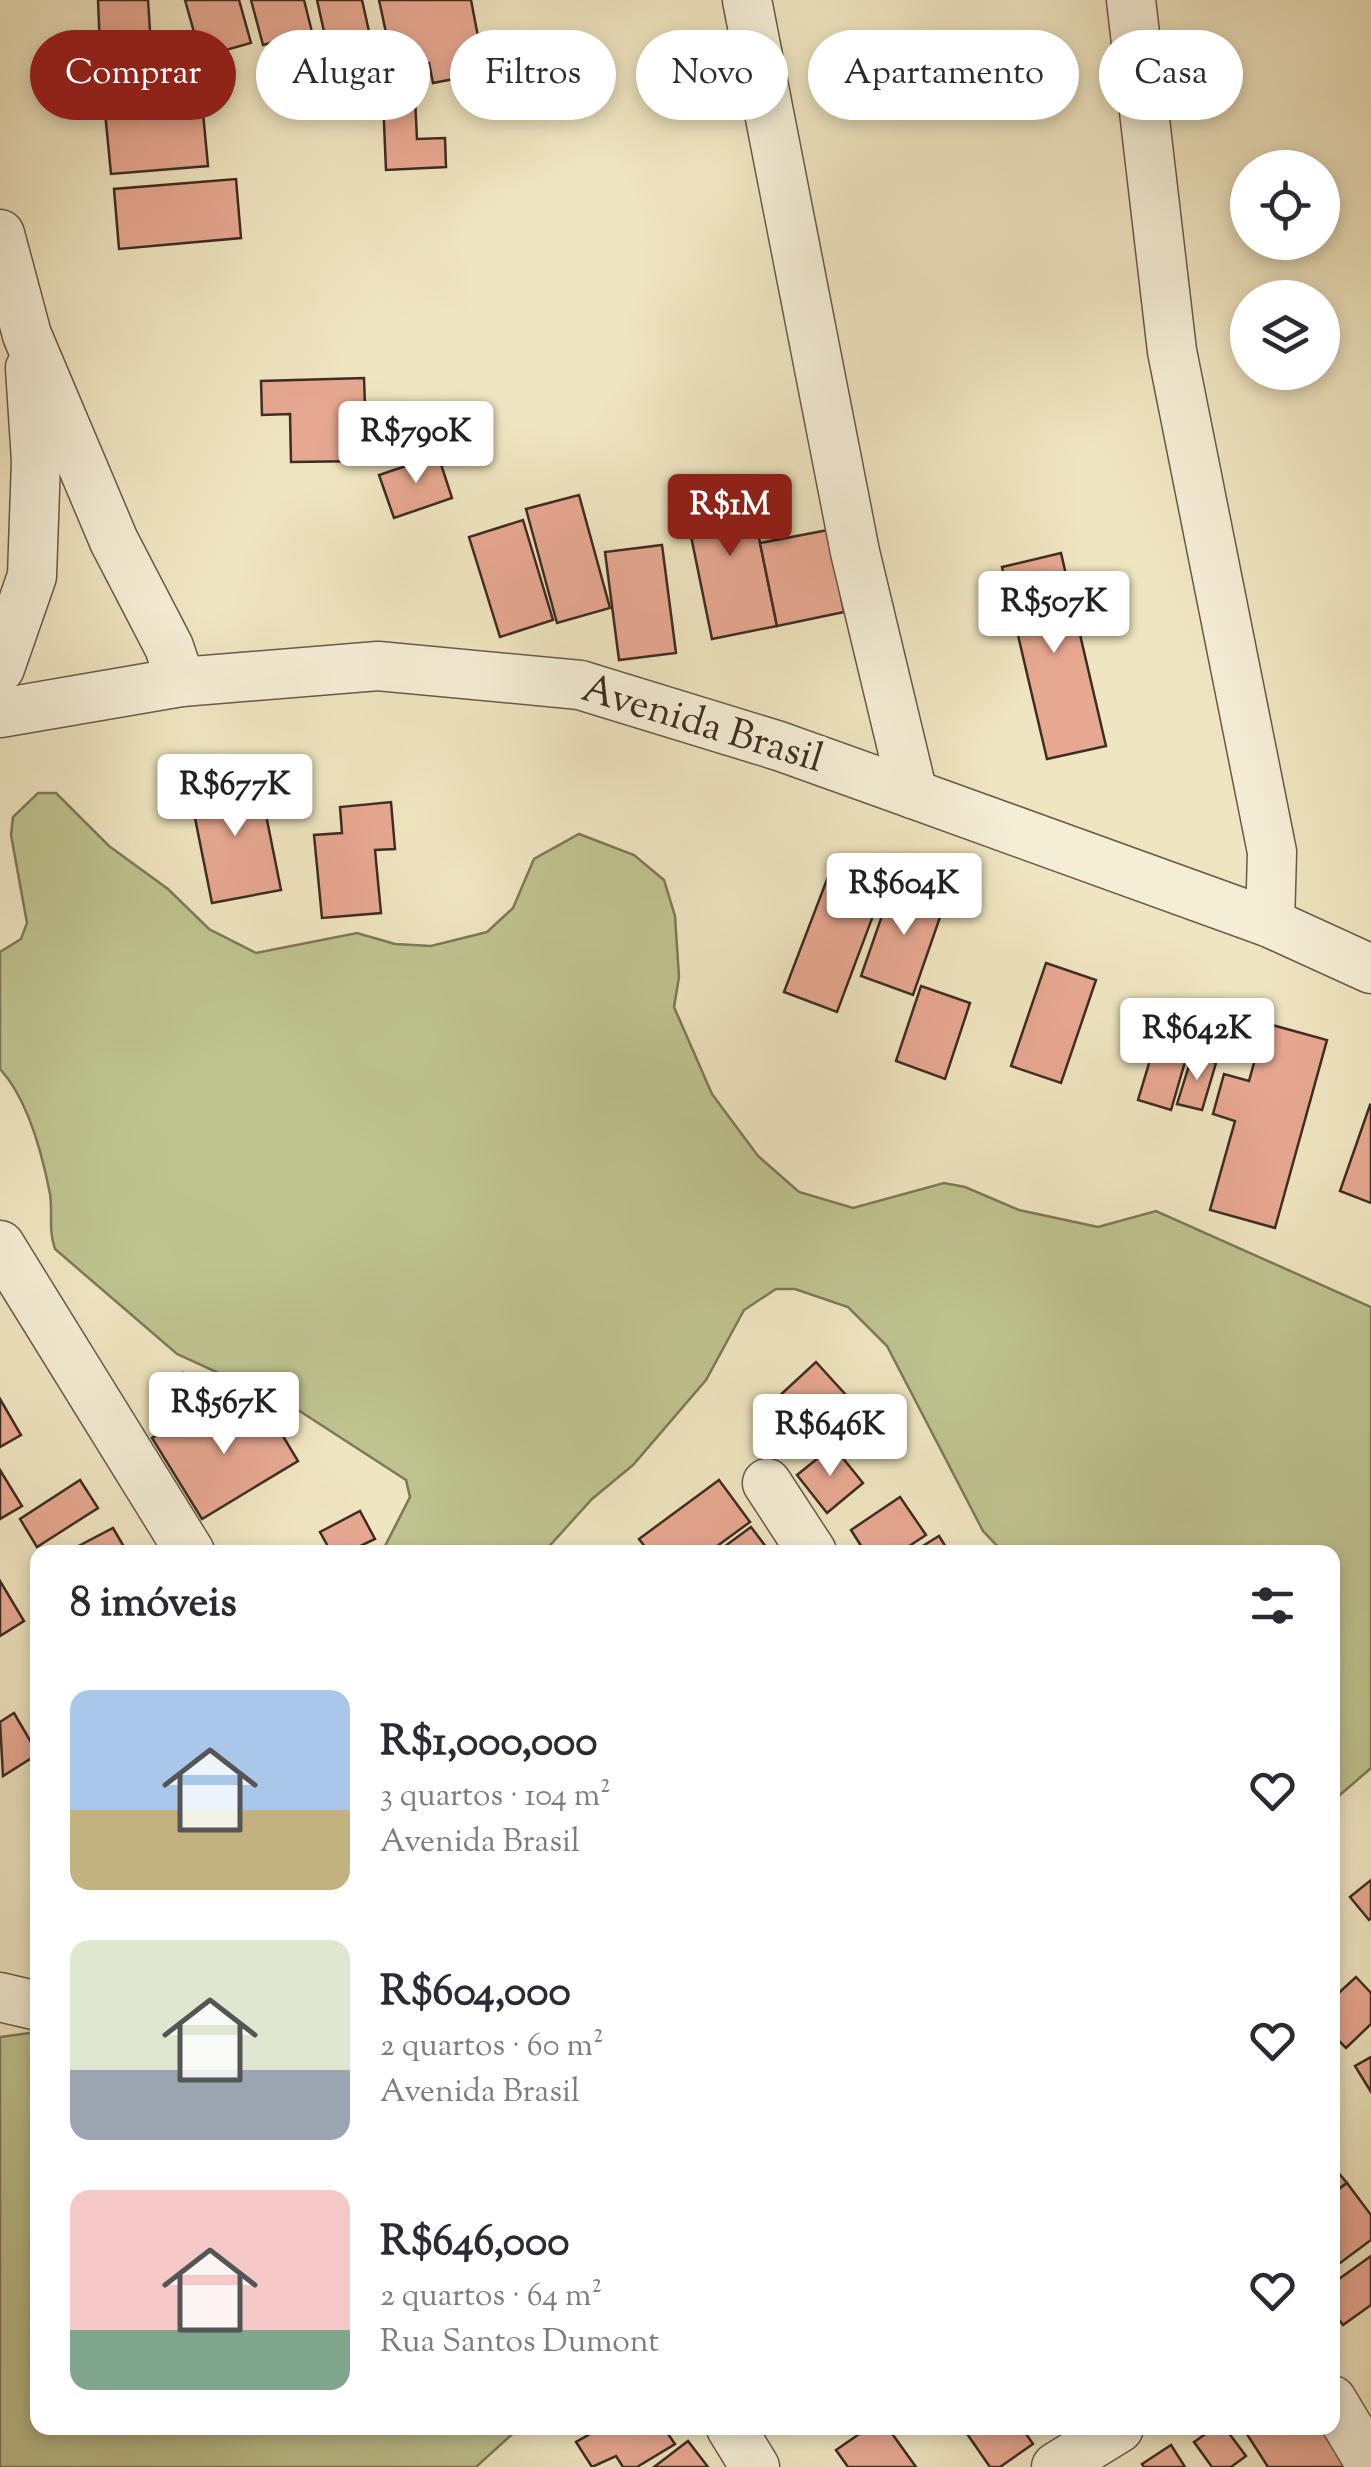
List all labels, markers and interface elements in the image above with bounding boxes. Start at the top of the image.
chip: Comprar [30,30,236,120]
chip: Alugar [256,30,430,120]
chip: Filtros [450,30,616,120]
chip: Novo [636,30,788,120]
chip: Apartamento [808,30,1079,120]
chip: Casa [1099,30,1243,120]
map controls [1230,150,1340,390]
button: locate [1230,150,1340,260]
button: layers [1230,280,1340,390]
pin: R$790K [335,401,497,486]
text: R$790K [360,410,472,456]
pin: R$1M [671,474,789,559]
text: R$1M [690,483,770,529]
pin: R$507K [973,571,1135,656]
text: R$507K [1000,580,1108,626]
street label: Avenida Brasil [574,662,830,790]
pin: R$677K [154,754,316,839]
text: R$677K [179,763,291,809]
pin: R$604K [823,853,985,938]
text: R$604K [849,862,959,908]
pin: R$642K [1116,998,1278,1083]
text: R$642K [1142,1007,1252,1053]
pin: R$567K [143,1372,305,1457]
text: R$567K [171,1381,277,1427]
pin: R$646K [749,1394,911,1479]
text: R$646K [775,1403,885,1449]
text: 8 imóveis [70,1575,237,1635]
icon: filters [1245,1578,1300,1633]
text: R$1,000,000 [380,1714,598,1774]
icon: home [150,1730,270,1850]
icon: heart [1245,1763,1300,1818]
text: 3 quartos · 104 m² [380,1774,611,1820]
text: Avenida Brasil [380,1820,580,1866]
text: R$604,000 [380,1964,571,2024]
icon: home [150,1980,270,2100]
icon: heart [1245,2013,1300,2068]
text: 2 quartos · 60 m² [380,2024,604,2070]
text: Avenida Brasil [380,2070,580,2116]
text: R$646,000 [380,2214,569,2274]
icon: home [150,2230,270,2350]
icon: heart [1245,2263,1300,2318]
text: 2 quartos · 64 m² [380,2274,602,2320]
text: Rua Santos Dumont [380,2320,659,2366]

